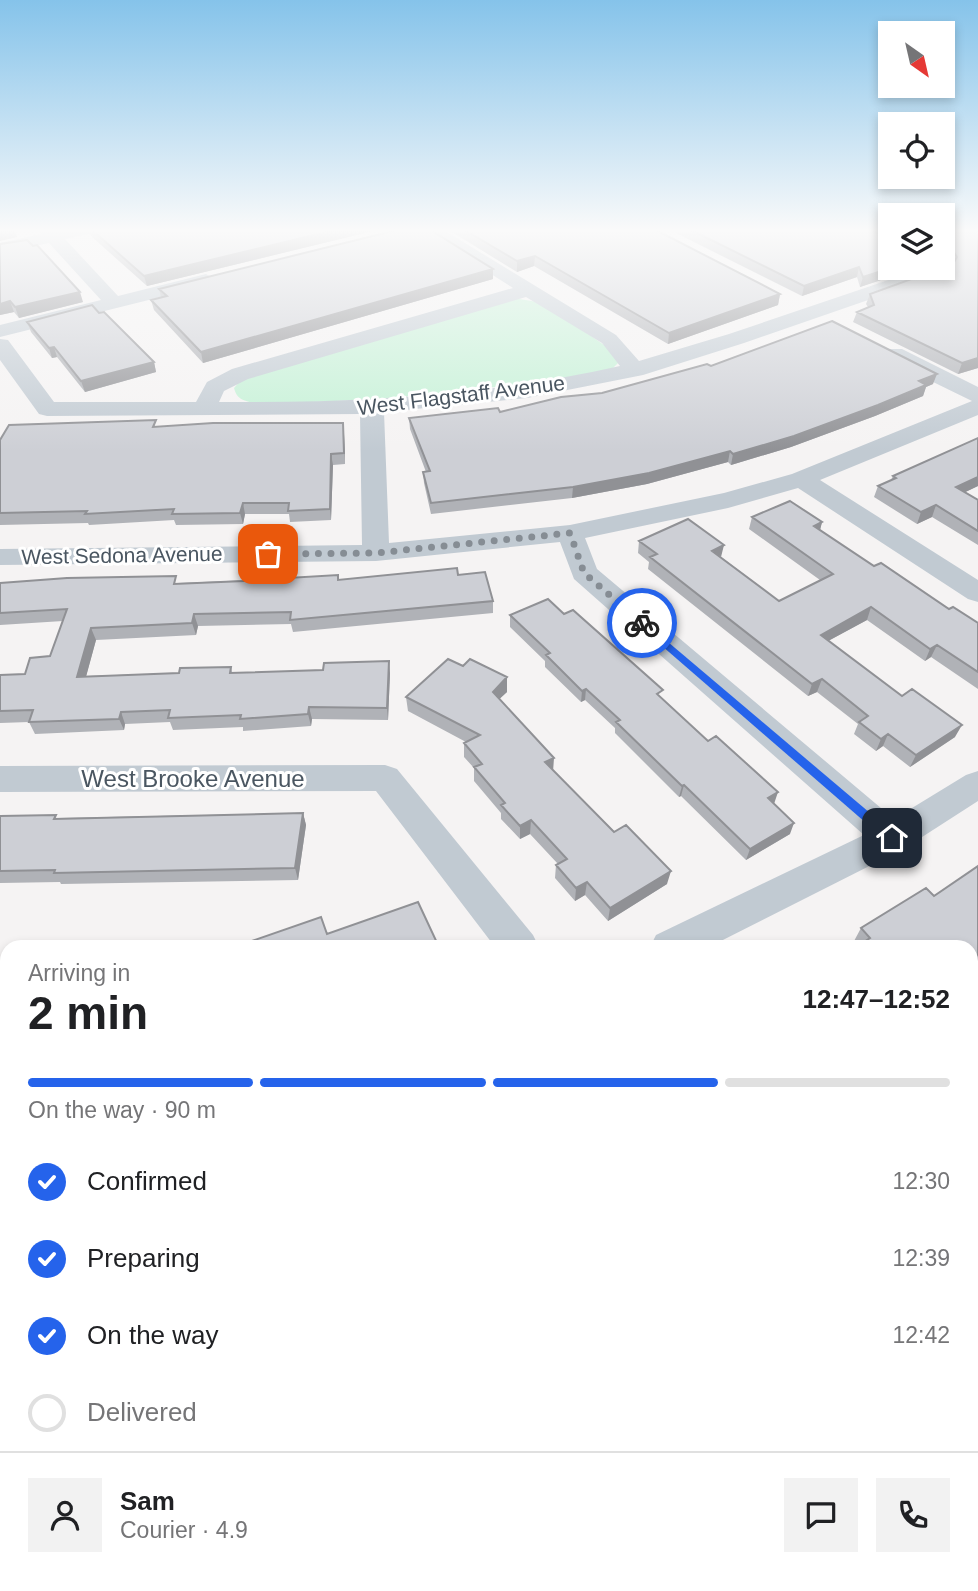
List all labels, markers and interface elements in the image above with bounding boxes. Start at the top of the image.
north arrow [878,21,956,98]
map controls [878,21,955,280]
button: locate [878,112,955,189]
button: layers [878,203,955,280]
street label: West Flagstaff Avenue [356,371,566,419]
pin [238,524,298,584]
icon: bag [249,535,287,573]
street label: West Sedona Avenue [21,542,223,568]
courier [607,588,677,658]
icon: bike [623,604,661,642]
street label: West Brooke Avenue [81,765,305,792]
pin [862,808,922,868]
icon: home [873,819,911,857]
text: Arriving in [28,960,130,986]
text: 12:47–12:52 [803,984,950,1014]
text: 2 min [28,987,148,1039]
text: On the way · 90 m [28,1097,216,1123]
icon: check [28,1163,66,1201]
text: Confirmed [87,1166,207,1196]
text: 12:30 [892,1168,950,1194]
icon: check [28,1240,66,1278]
text: Preparing [87,1243,200,1273]
text: 12:39 [892,1245,950,1271]
icon: check [28,1317,66,1355]
text: On the way [87,1320,219,1350]
text: 12:42 [892,1322,950,1348]
text: Delivered [87,1397,197,1427]
button: person [28,1478,102,1552]
button: chat [784,1478,858,1552]
button: phone [876,1478,950,1552]
text: Sam [120,1486,175,1516]
text: Courier · 4.9 [120,1517,248,1543]

